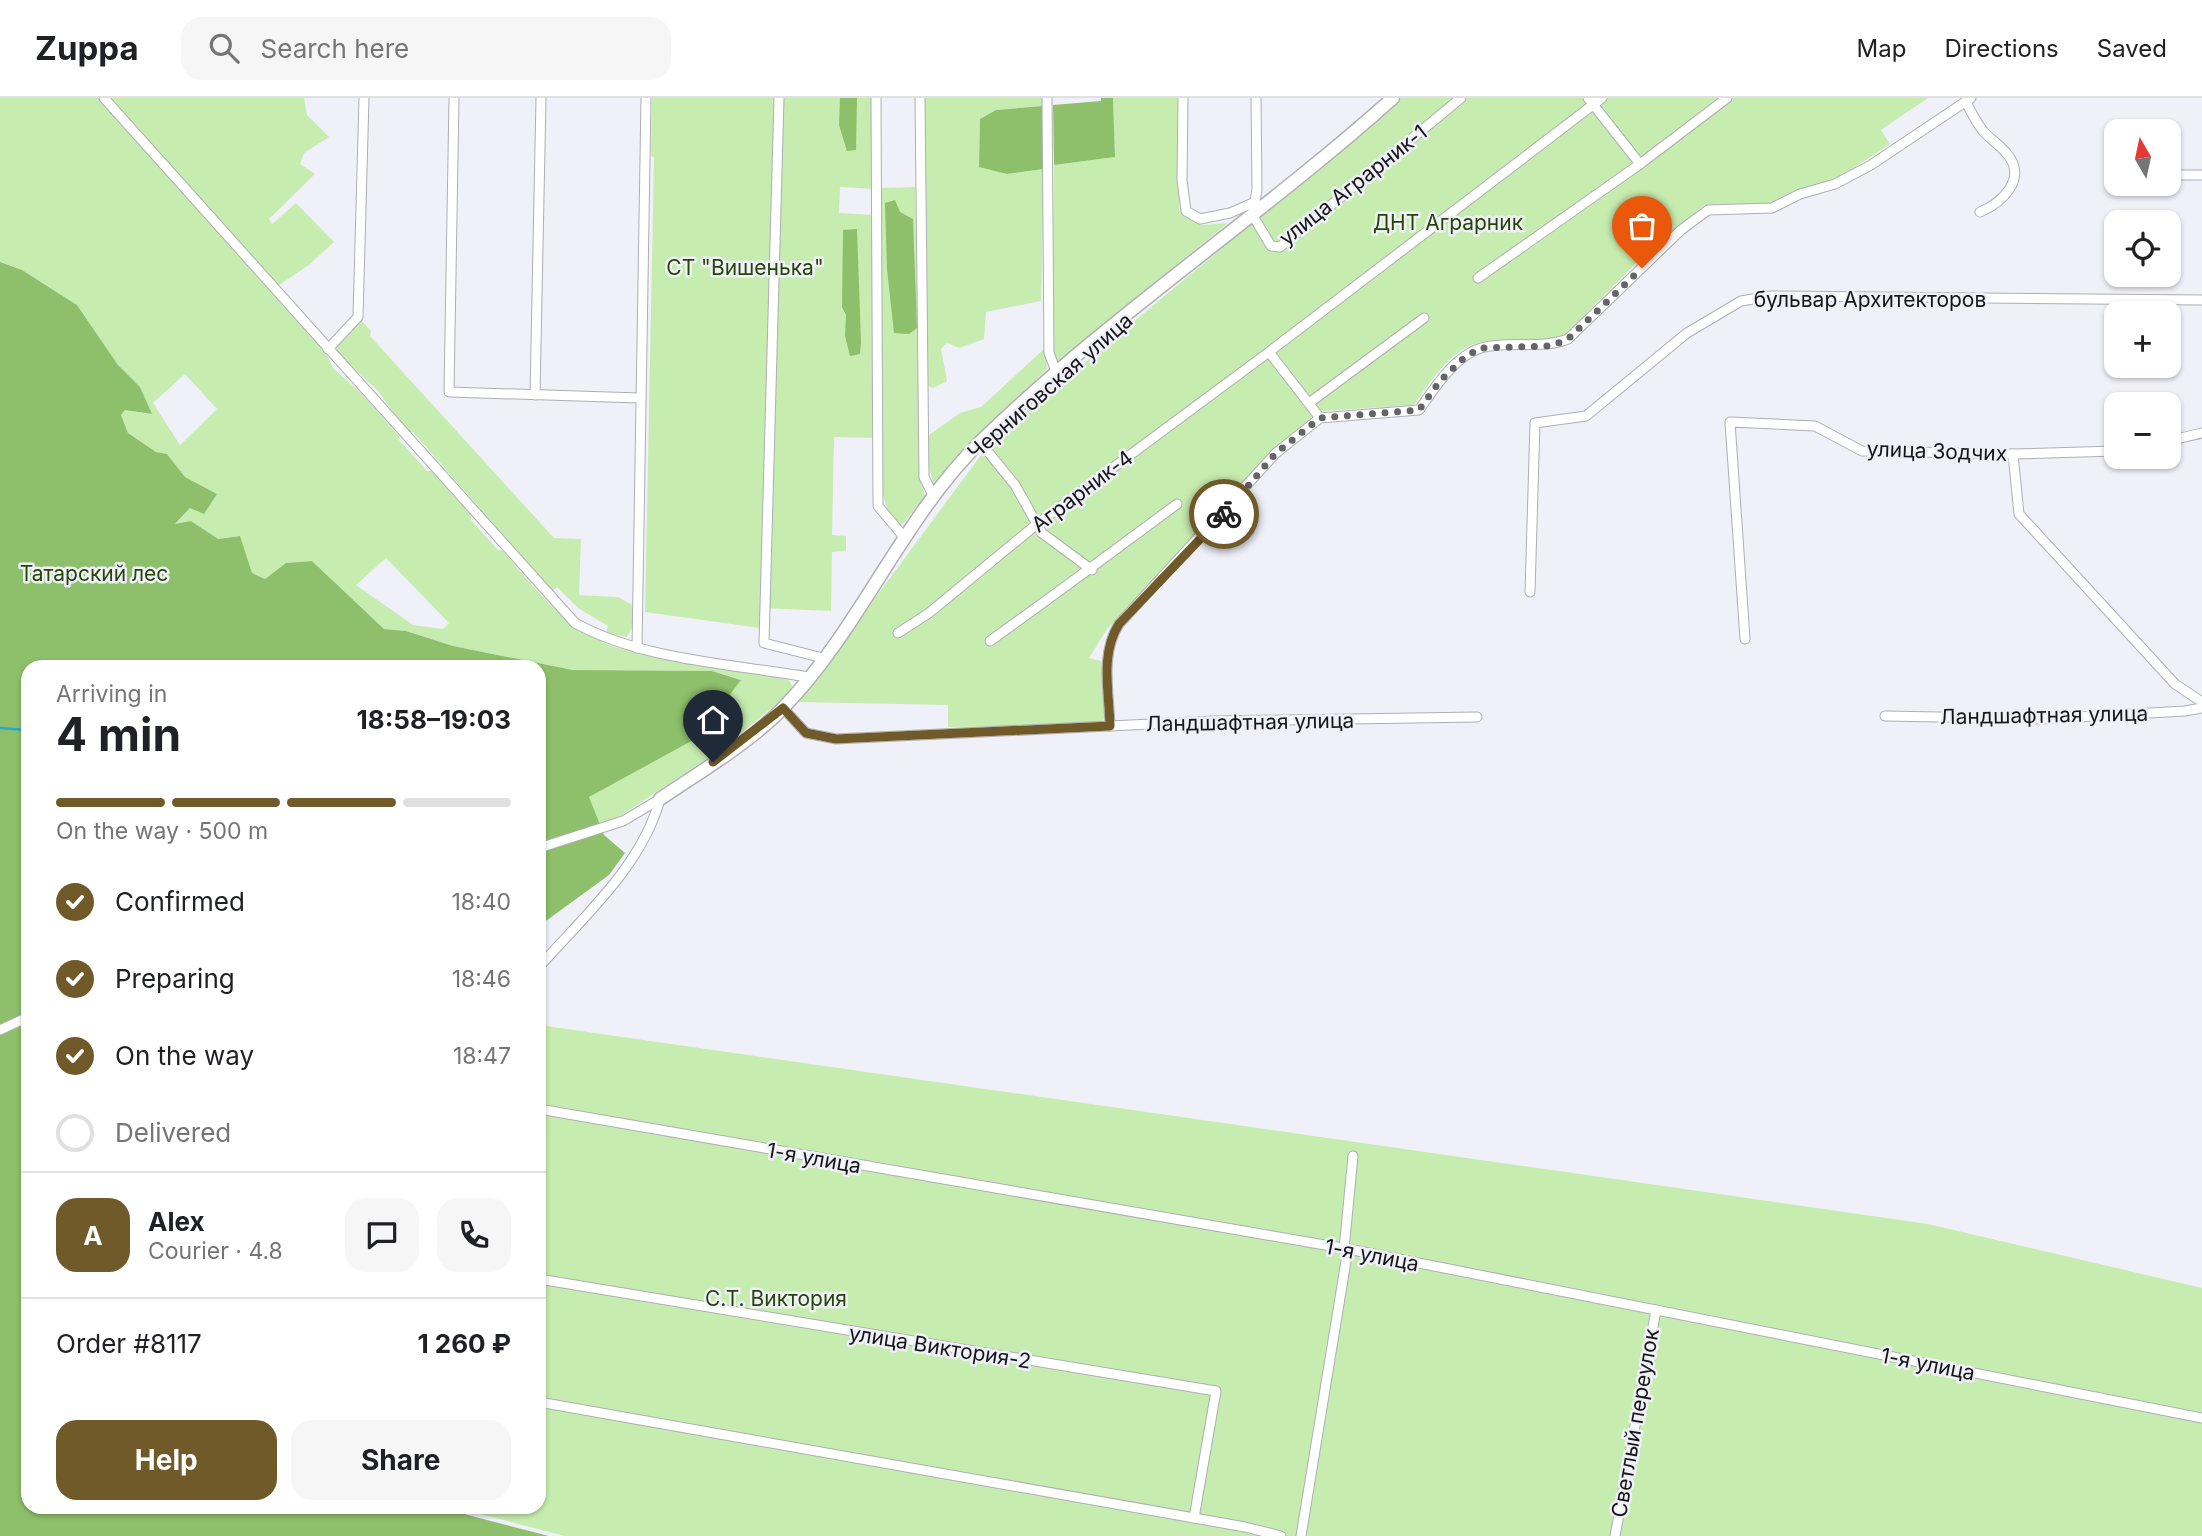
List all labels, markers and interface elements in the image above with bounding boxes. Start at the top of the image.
search box [181,17,671,80]
text: Zuppa [35,28,139,68]
icon: search [205,29,243,67]
text: Search here [261,33,409,64]
text: Map [1857,34,1906,63]
text: Directions [1944,34,2059,63]
text: Saved [2097,34,2167,63]
north arrow [2104,119,2180,196]
map controls [2104,119,2181,469]
street label: улица Аграрник-1 [1274,120,1432,250]
pin [1612,196,1672,268]
icon: bag [1623,207,1661,245]
park label: ДНТ Аграрник [1373,210,1524,235]
button: locate [2104,210,2181,287]
park label: СТ "Вишенька" [666,255,824,280]
street label: бульвар Архитекторов [1754,287,1986,312]
button: + [2104,301,2181,378]
street label: Черниговская улица [962,308,1138,464]
button: − [2104,392,2181,469]
street label: улица Зодчих [1866,436,2008,466]
street label: Аграрник-4 [1026,445,1138,537]
courier [1189,479,1259,549]
icon: bike [1205,495,1243,533]
park label: Татарский лес [20,561,168,586]
text: Arriving in [56,680,167,708]
pin [683,690,743,762]
icon: home [694,701,732,739]
street label: Ландшафтная улица [1940,701,2148,729]
text: 18:58–19:03 [357,704,511,735]
text: 4 min [56,706,181,762]
street label: Ландшафтная улица [1146,708,1354,736]
text: On the way · 500 m [56,817,268,845]
icon: check [56,883,94,921]
text: Confirmed [115,886,245,917]
text: 18:40 [451,888,511,916]
icon: check [56,960,94,998]
text: Preparing [115,963,235,994]
text: 18:46 [452,965,511,993]
icon: check [56,1037,94,1075]
text: On the way [115,1040,254,1071]
text: 18:47 [453,1042,511,1070]
text: Delivered [115,1117,231,1148]
street label: 1-я улица [765,1137,863,1179]
button: chat [345,1198,419,1272]
button: phone [437,1198,511,1272]
text: Alex [148,1206,205,1237]
text: A [83,1220,103,1251]
street label: 1-я улица [1323,1234,1421,1276]
text: Courier · 4.8 [148,1237,283,1265]
park label: С.Т. Виктория [705,1286,847,1311]
street label: улица Виктория-2 [847,1320,1033,1374]
street label: Светлый переулок [1606,1326,1664,1519]
text: Order #8117 [56,1328,202,1359]
text: 1 260 ₽ [417,1328,511,1359]
street label: 1-я улица [1879,1343,1977,1385]
button: Help [56,1420,277,1500]
button: Share [291,1420,511,1500]

